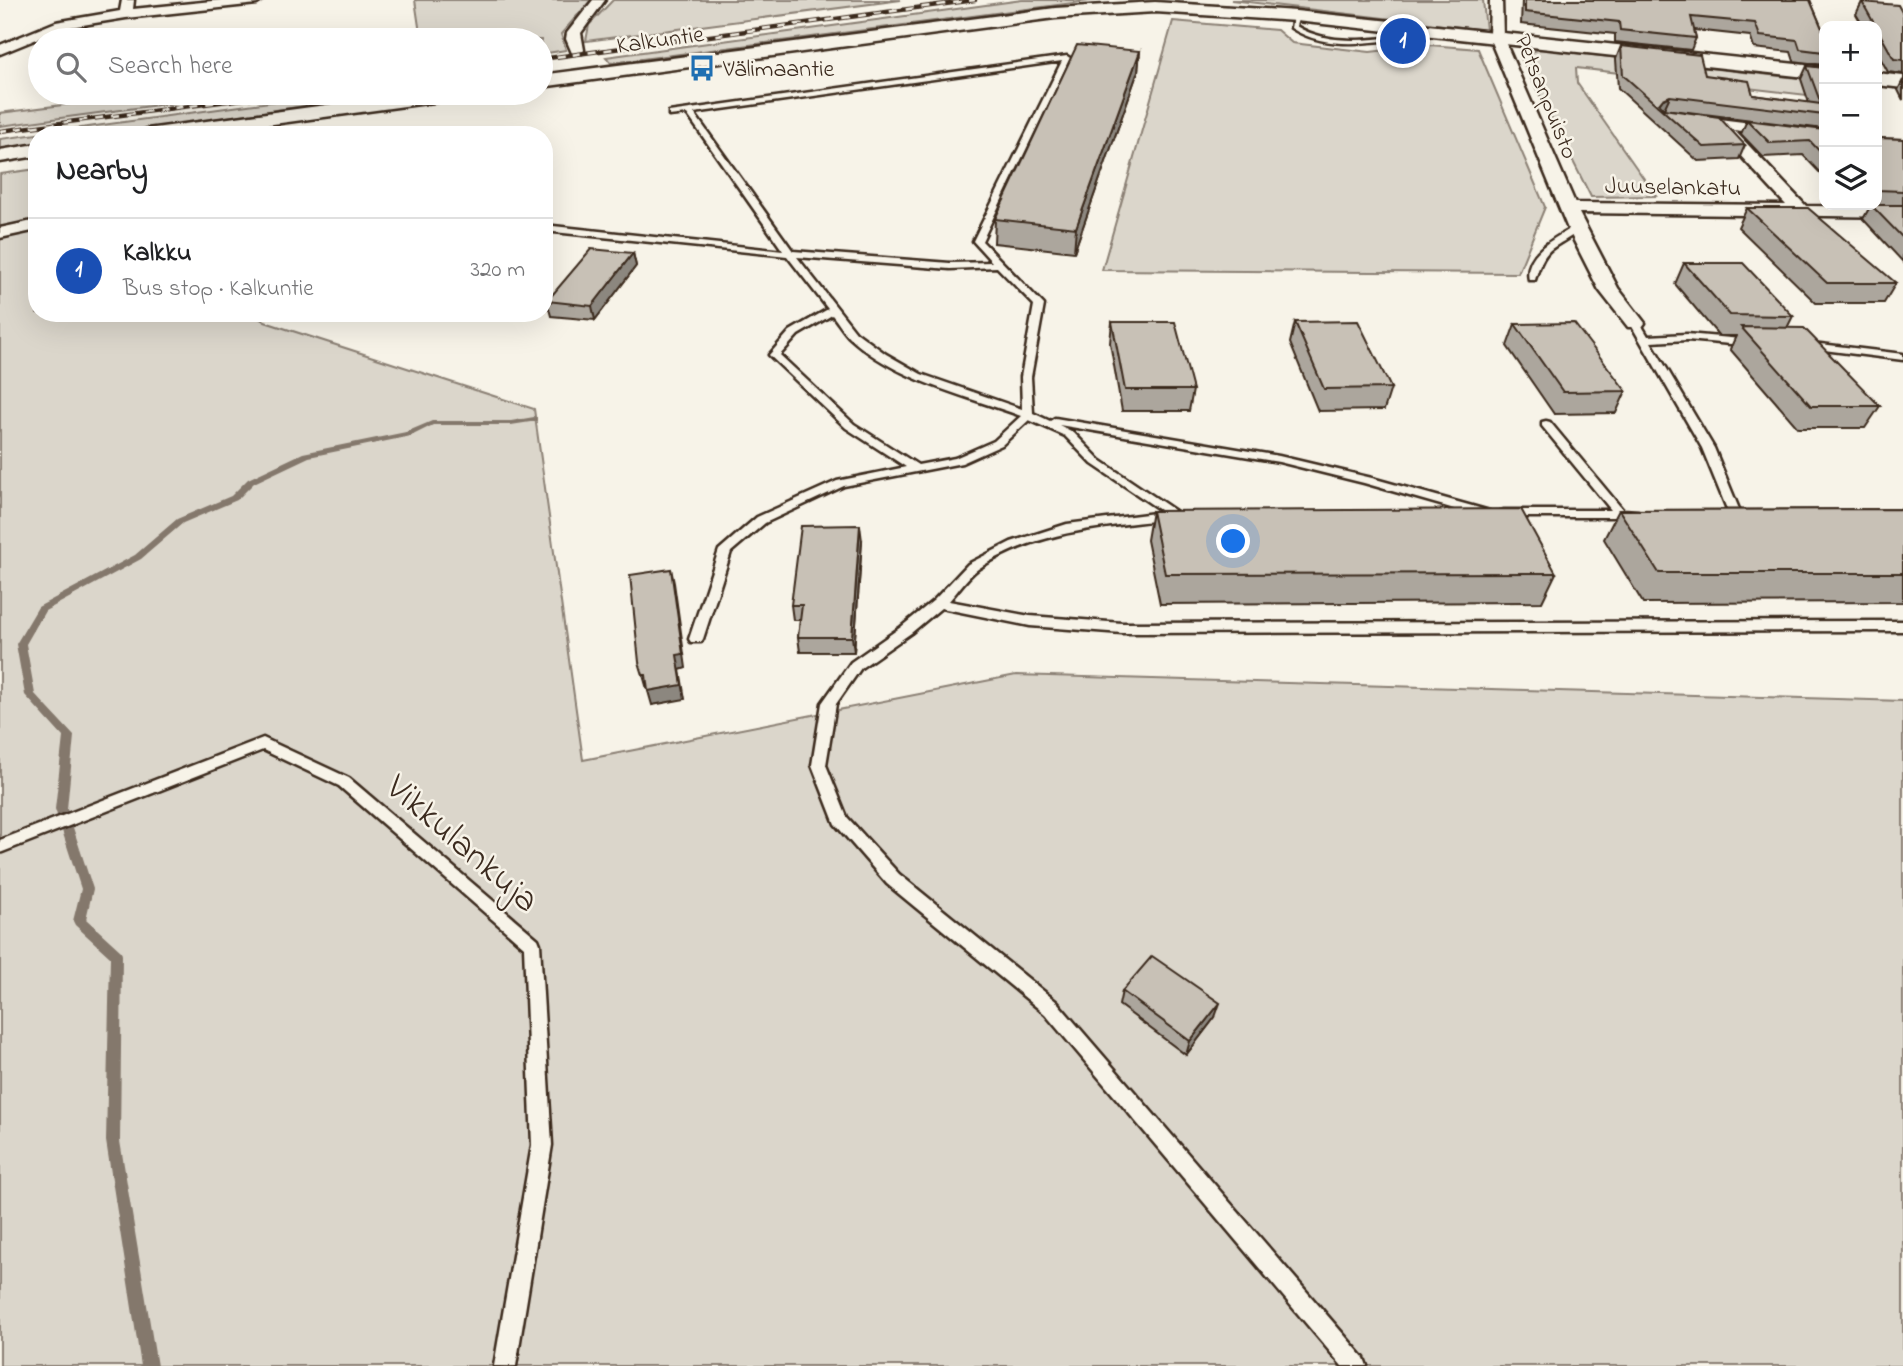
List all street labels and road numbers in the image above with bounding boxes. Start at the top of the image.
street label: Kalkuntie [614,18,706,65]
street label: Petsanpuisto [1504,29,1586,165]
street label: Juuselankatu [1605,170,1741,207]
street label: Vikkulankuja [372,762,550,927]

